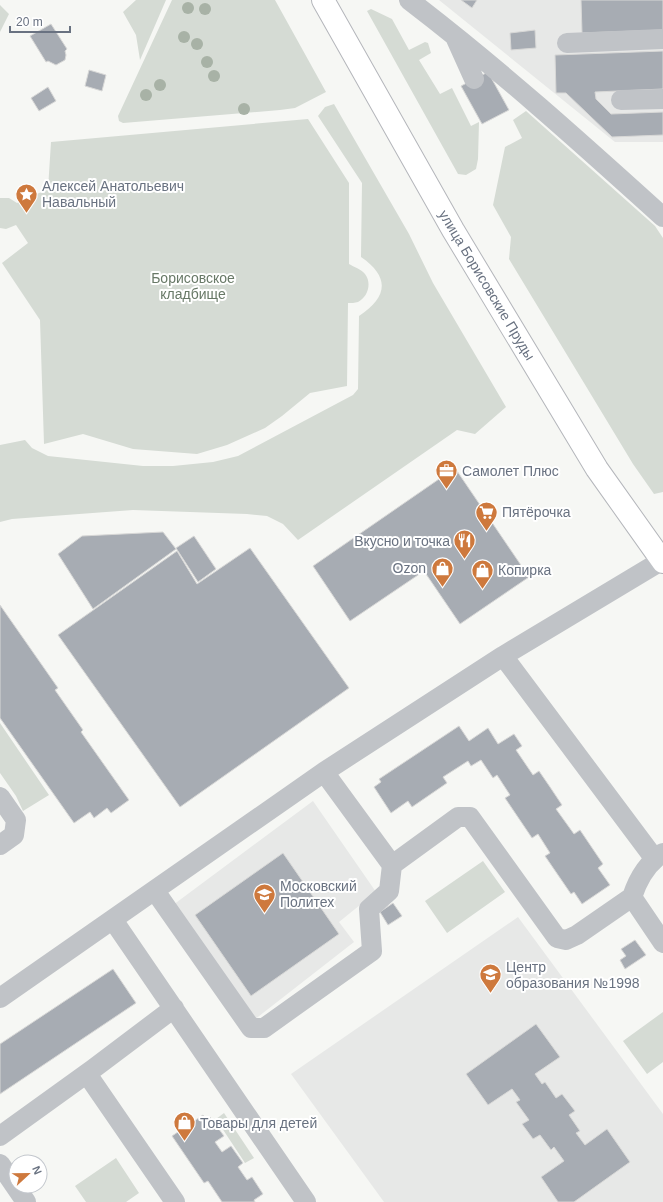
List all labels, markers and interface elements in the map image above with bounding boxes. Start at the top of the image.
scale bar [10,8,70,34]
text: 20 m [16,15,43,29]
place label: Алексей Анатольевич Навальный [42,178,184,210]
place icon: Алексей Анатольевич Навальный [14,181,40,214]
street label: улица Борисовские Пруды [436,207,538,363]
park label: Борисовское кладбище [151,270,235,302]
office icon: Самолет Плюс [434,458,460,491]
place label: Самолет Плюс [462,463,559,479]
supermarket icon: Пятёрочка [473,499,499,532]
place label: Пятёрочка [502,504,571,520]
restaurant icon: Вкусно и точка [452,528,478,561]
place label: Вкусно и точка [354,533,450,549]
shop icon: Ozon [429,555,455,588]
shop icon: Копирка [470,557,496,590]
place label: Ozon [393,560,426,576]
place label: Копирка [498,562,552,578]
place label: Московский Политех [280,878,357,910]
school or university icon: Московский Политех [251,881,277,914]
place label: Центр образования №1998 [506,959,640,991]
school or university icon: Центр образования №1998 [477,962,503,995]
shop icon: Товары для детей [172,1110,198,1143]
place label: Товары для детей [200,1115,317,1131]
north arrow [8,1154,48,1194]
text: N [30,1164,44,1176]

